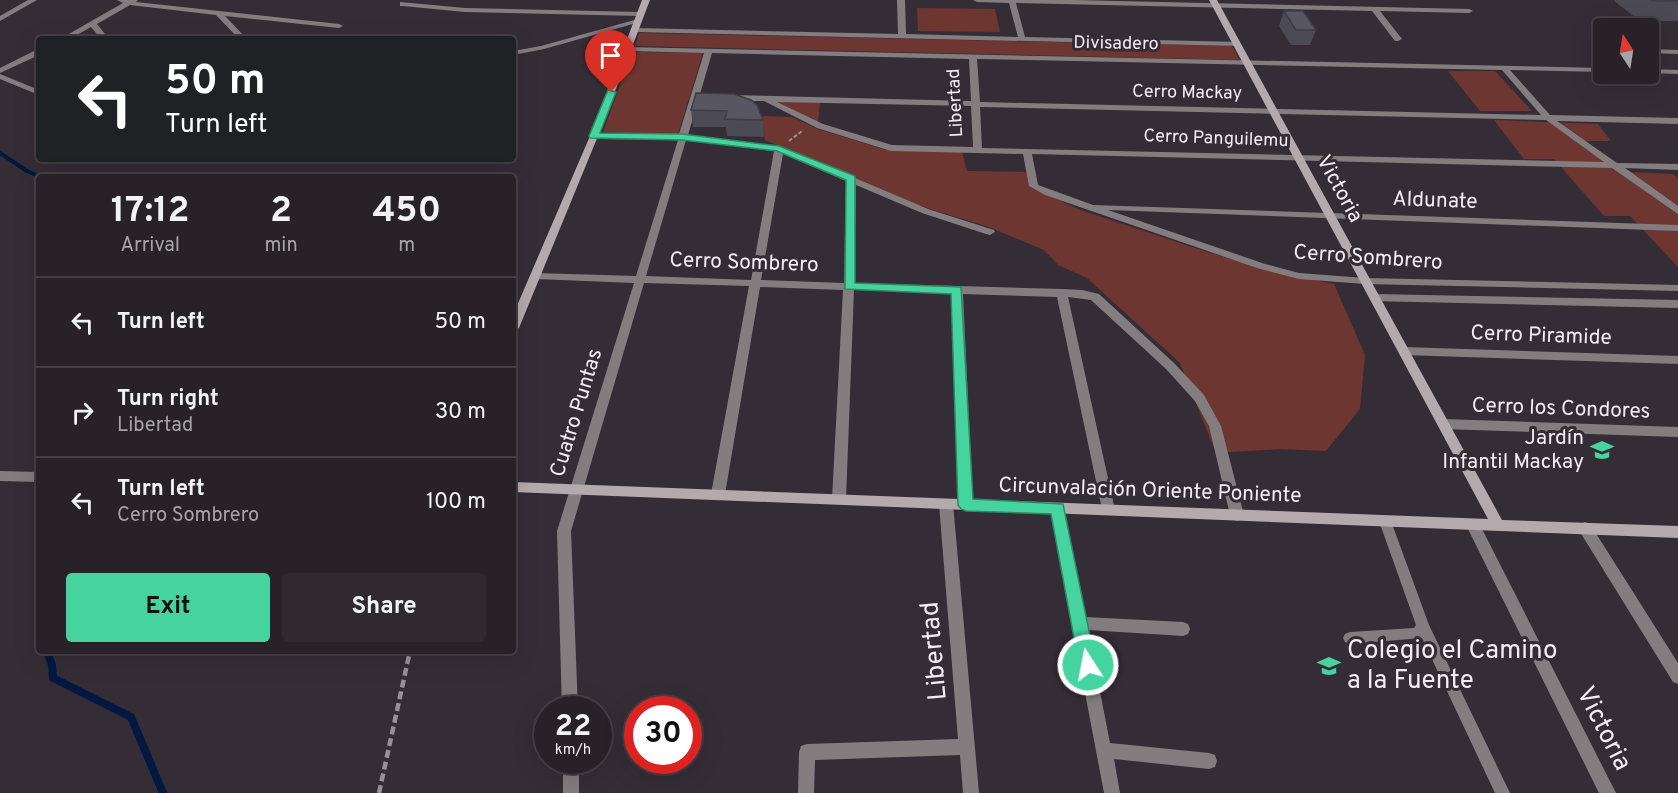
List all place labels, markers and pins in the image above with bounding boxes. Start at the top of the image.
pin [585,30,636,92]
place label: Jardín Infantil Mackay [1442,425,1584,476]
school or university icon: Jardín Infantil Mackay [1589,437,1615,463]
place label: Colegio el Camino a la Fuente [1347,635,1558,698]
school or university icon: Colegio el Camino a la Fuente [1316,653,1342,679]

